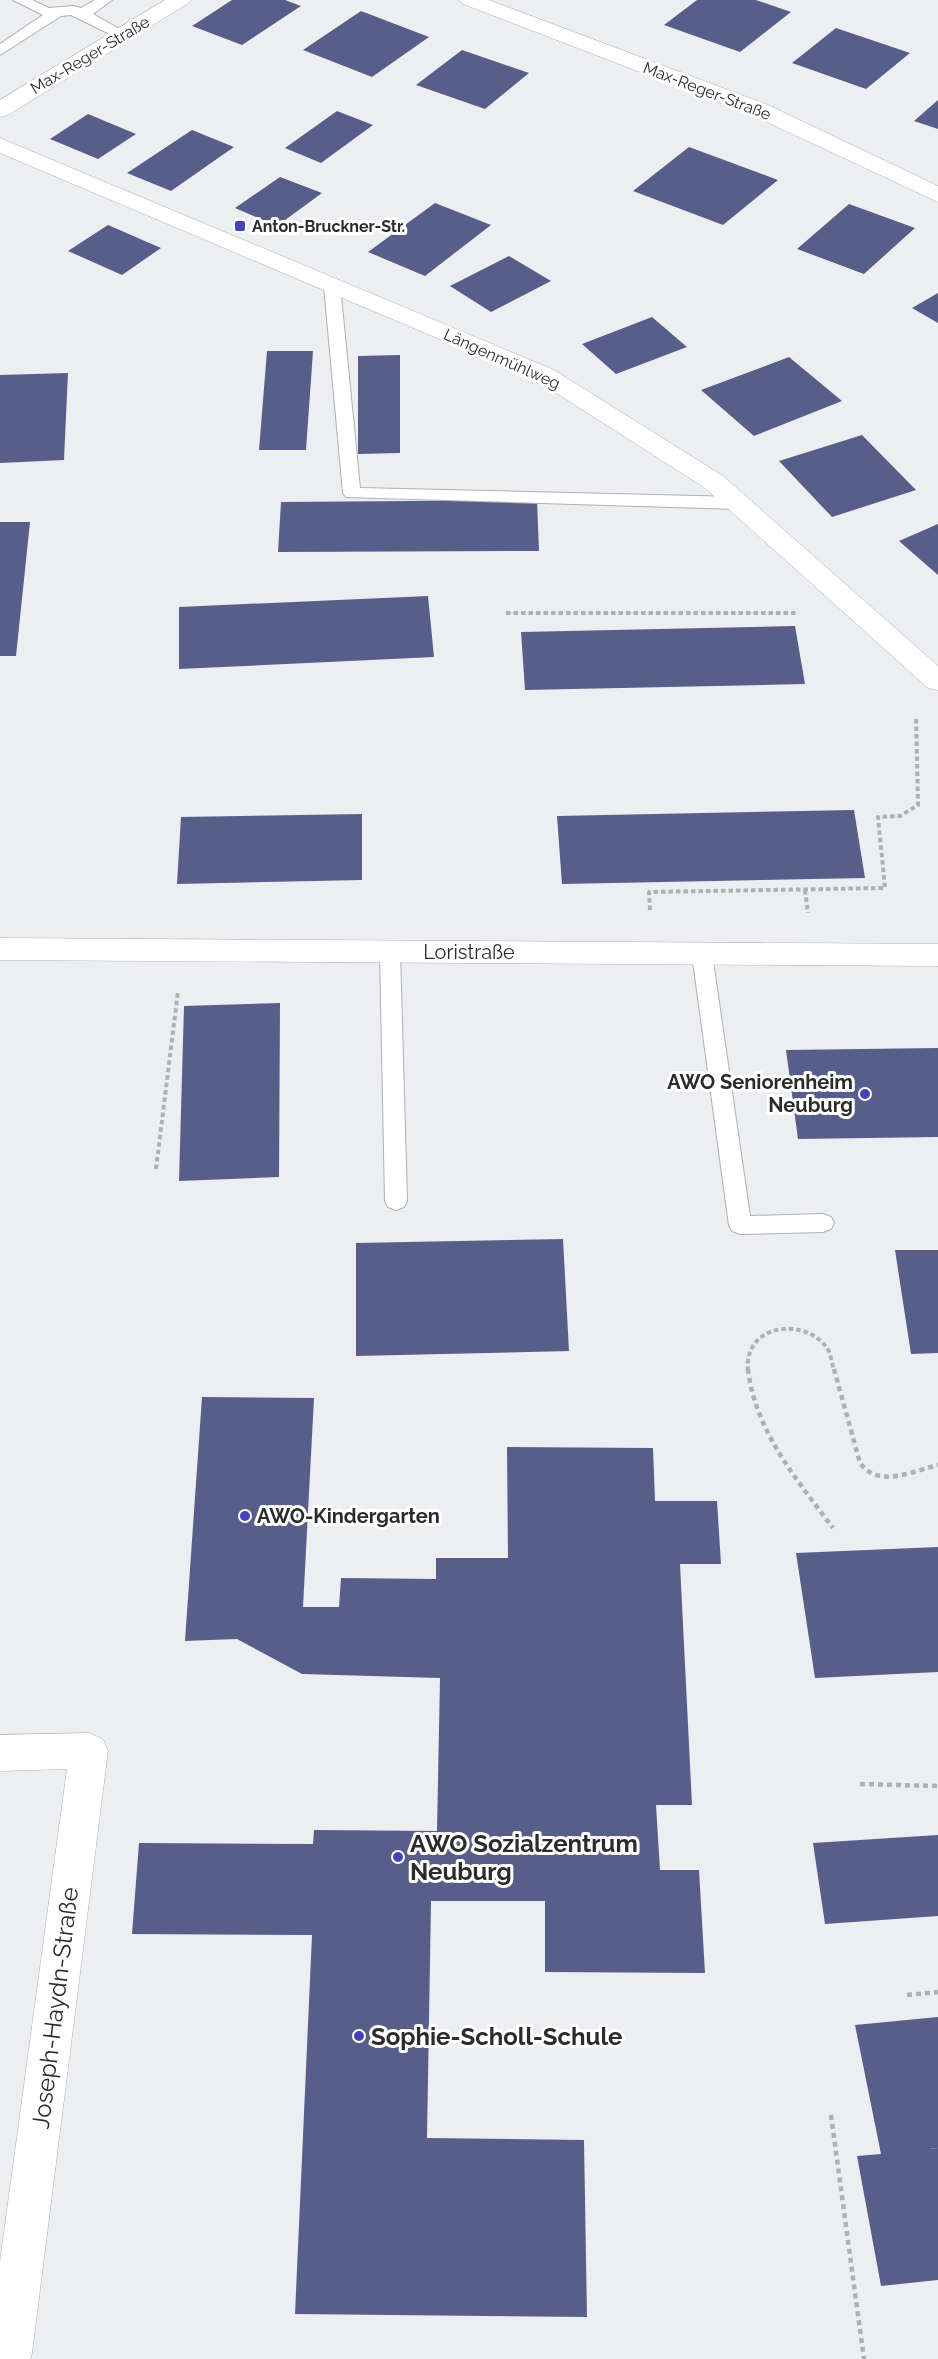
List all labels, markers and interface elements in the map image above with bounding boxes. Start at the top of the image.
street label: Max-Reger-Straße [27,12,153,98]
street label: Max-Reger-Straße [640,58,774,124]
place label: Anton-Bruckner-Str. [252,217,405,236]
marker: Anton-Bruckner-Str. [233,219,247,233]
street label: Längenmühlweg [441,325,563,393]
street label: Loristraße [423,940,515,964]
place label: AWO Seniorenheim Neuburg [667,1070,853,1117]
marker: AWO Seniorenheim Neuburg [858,1087,872,1101]
place label: AWO-Kindergarten [257,1504,440,1528]
marker: AWO-Kindergarten [238,1509,252,1523]
place label: AWO Sozialzentrum Neuburg [410,1829,638,1886]
marker: AWO Sozialzentrum Neuburg [391,1850,405,1864]
street label: Joseph-Haydn-Straße [26,1885,84,2131]
place label: Sophie-Scholl-Schule [371,2022,622,2051]
marker: Sophie-Scholl-Schule [352,2029,366,2043]

